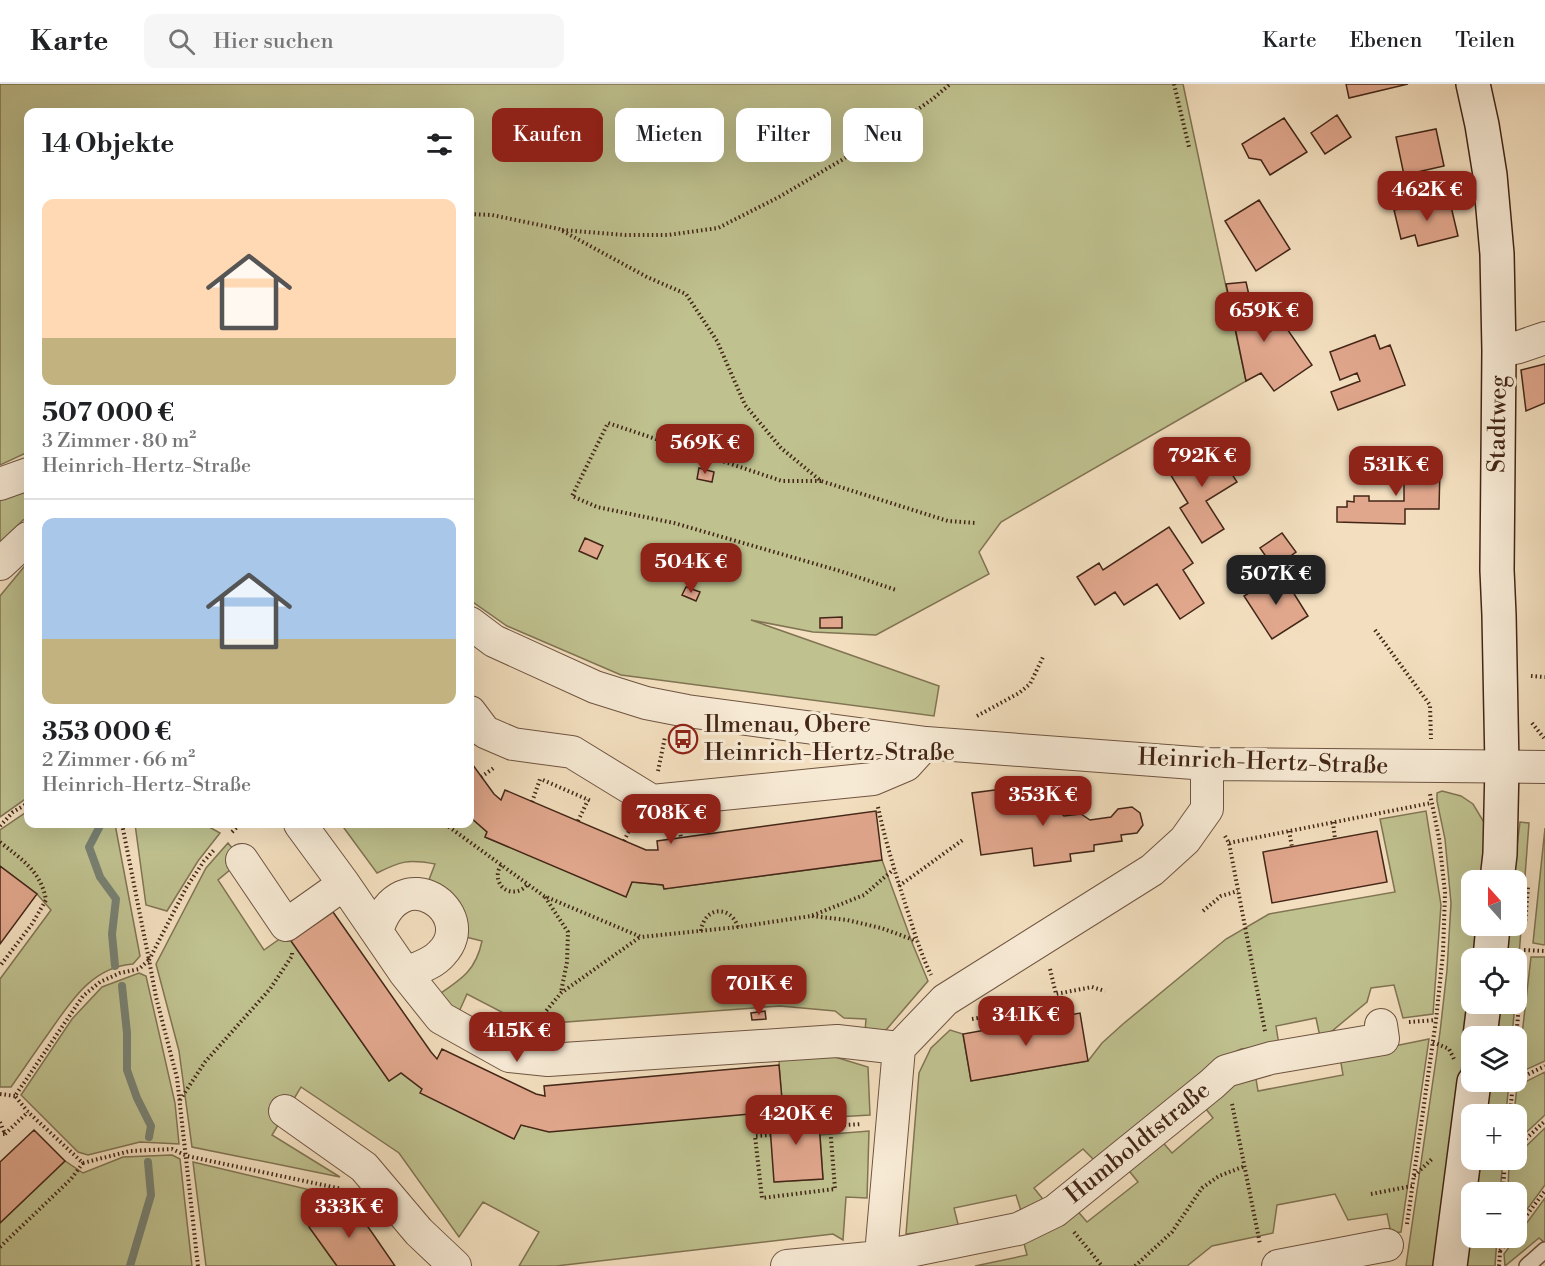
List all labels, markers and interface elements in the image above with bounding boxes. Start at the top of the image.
search box [144,14,564,68]
text: Karte [30,24,108,59]
icon: search [165,25,198,58]
text: Hier suchen [213,28,334,55]
text: Karte [1262,28,1317,54]
text: Ebenen [1350,28,1422,54]
text: Teilen [1455,28,1515,54]
chip: Kaufen [492,108,603,162]
chip: Mieten [615,108,724,162]
chip: Filter [736,108,831,162]
chip: Neu [843,108,923,162]
text: 14 Objekte [42,128,174,160]
icon: filters [423,128,456,161]
pin: 462K € [1378,171,1476,222]
text: 462K € [1392,178,1462,203]
icon: home [195,238,303,346]
pin: 659K € [1215,292,1313,343]
text: 659K € [1229,299,1299,324]
street label: Stadtweg [1482,374,1514,473]
text: 507 000 € [42,397,174,429]
pin: 569K € [656,424,754,475]
text: 3 Zimmer · 80 m² [42,429,196,454]
text: 569K € [670,431,740,456]
pin: 792K € [1153,437,1251,488]
text: 792K € [1167,444,1237,469]
pin: 531K € [1347,446,1445,497]
text: 531K € [1363,453,1429,478]
text: Heinrich-Hertz-Straße [42,454,251,479]
pin: 504K € [642,543,740,594]
text: 504K € [655,550,727,575]
pin: 507K € [1227,555,1325,606]
icon: home [195,557,303,665]
text: 507K € [1240,562,1312,587]
place label: Ilmenau, Obere Heinrich-Hertz-Straße [704,710,955,768]
text: 353 000 € [42,716,171,748]
bus stop icon: Ilmenau, Obere Heinrich-Hertz-Straße [667,723,699,755]
street label: Heinrich-Hertz-Straße [1137,743,1389,781]
text: 2 Zimmer · 66 m² [42,748,195,773]
text: Heinrich-Hertz-Straße [42,773,251,798]
pin: 353K € [994,776,1092,827]
text: 353K € [1009,783,1077,808]
pin: 708K € [622,794,720,845]
text: 708K € [636,801,706,826]
north arrow [1461,870,1527,936]
map controls [1461,870,1527,1248]
button: locate [1461,948,1527,1014]
pin: 701K € [710,965,808,1016]
text: 701K € [725,972,793,997]
pin: 341K € [977,996,1075,1047]
text: 341K € [992,1003,1060,1028]
pin: 415K € [468,1012,566,1063]
text: 415K € [483,1019,551,1044]
button: layers [1461,1026,1527,1092]
street label: Humboldtstraße [1060,1075,1216,1211]
pin: 420K € [747,1095,845,1146]
text: 420K € [760,1102,832,1127]
button: + [1461,1104,1527,1170]
button: − [1461,1182,1527,1248]
pin: 333K € [300,1188,398,1239]
text: 333K € [315,1195,383,1220]

